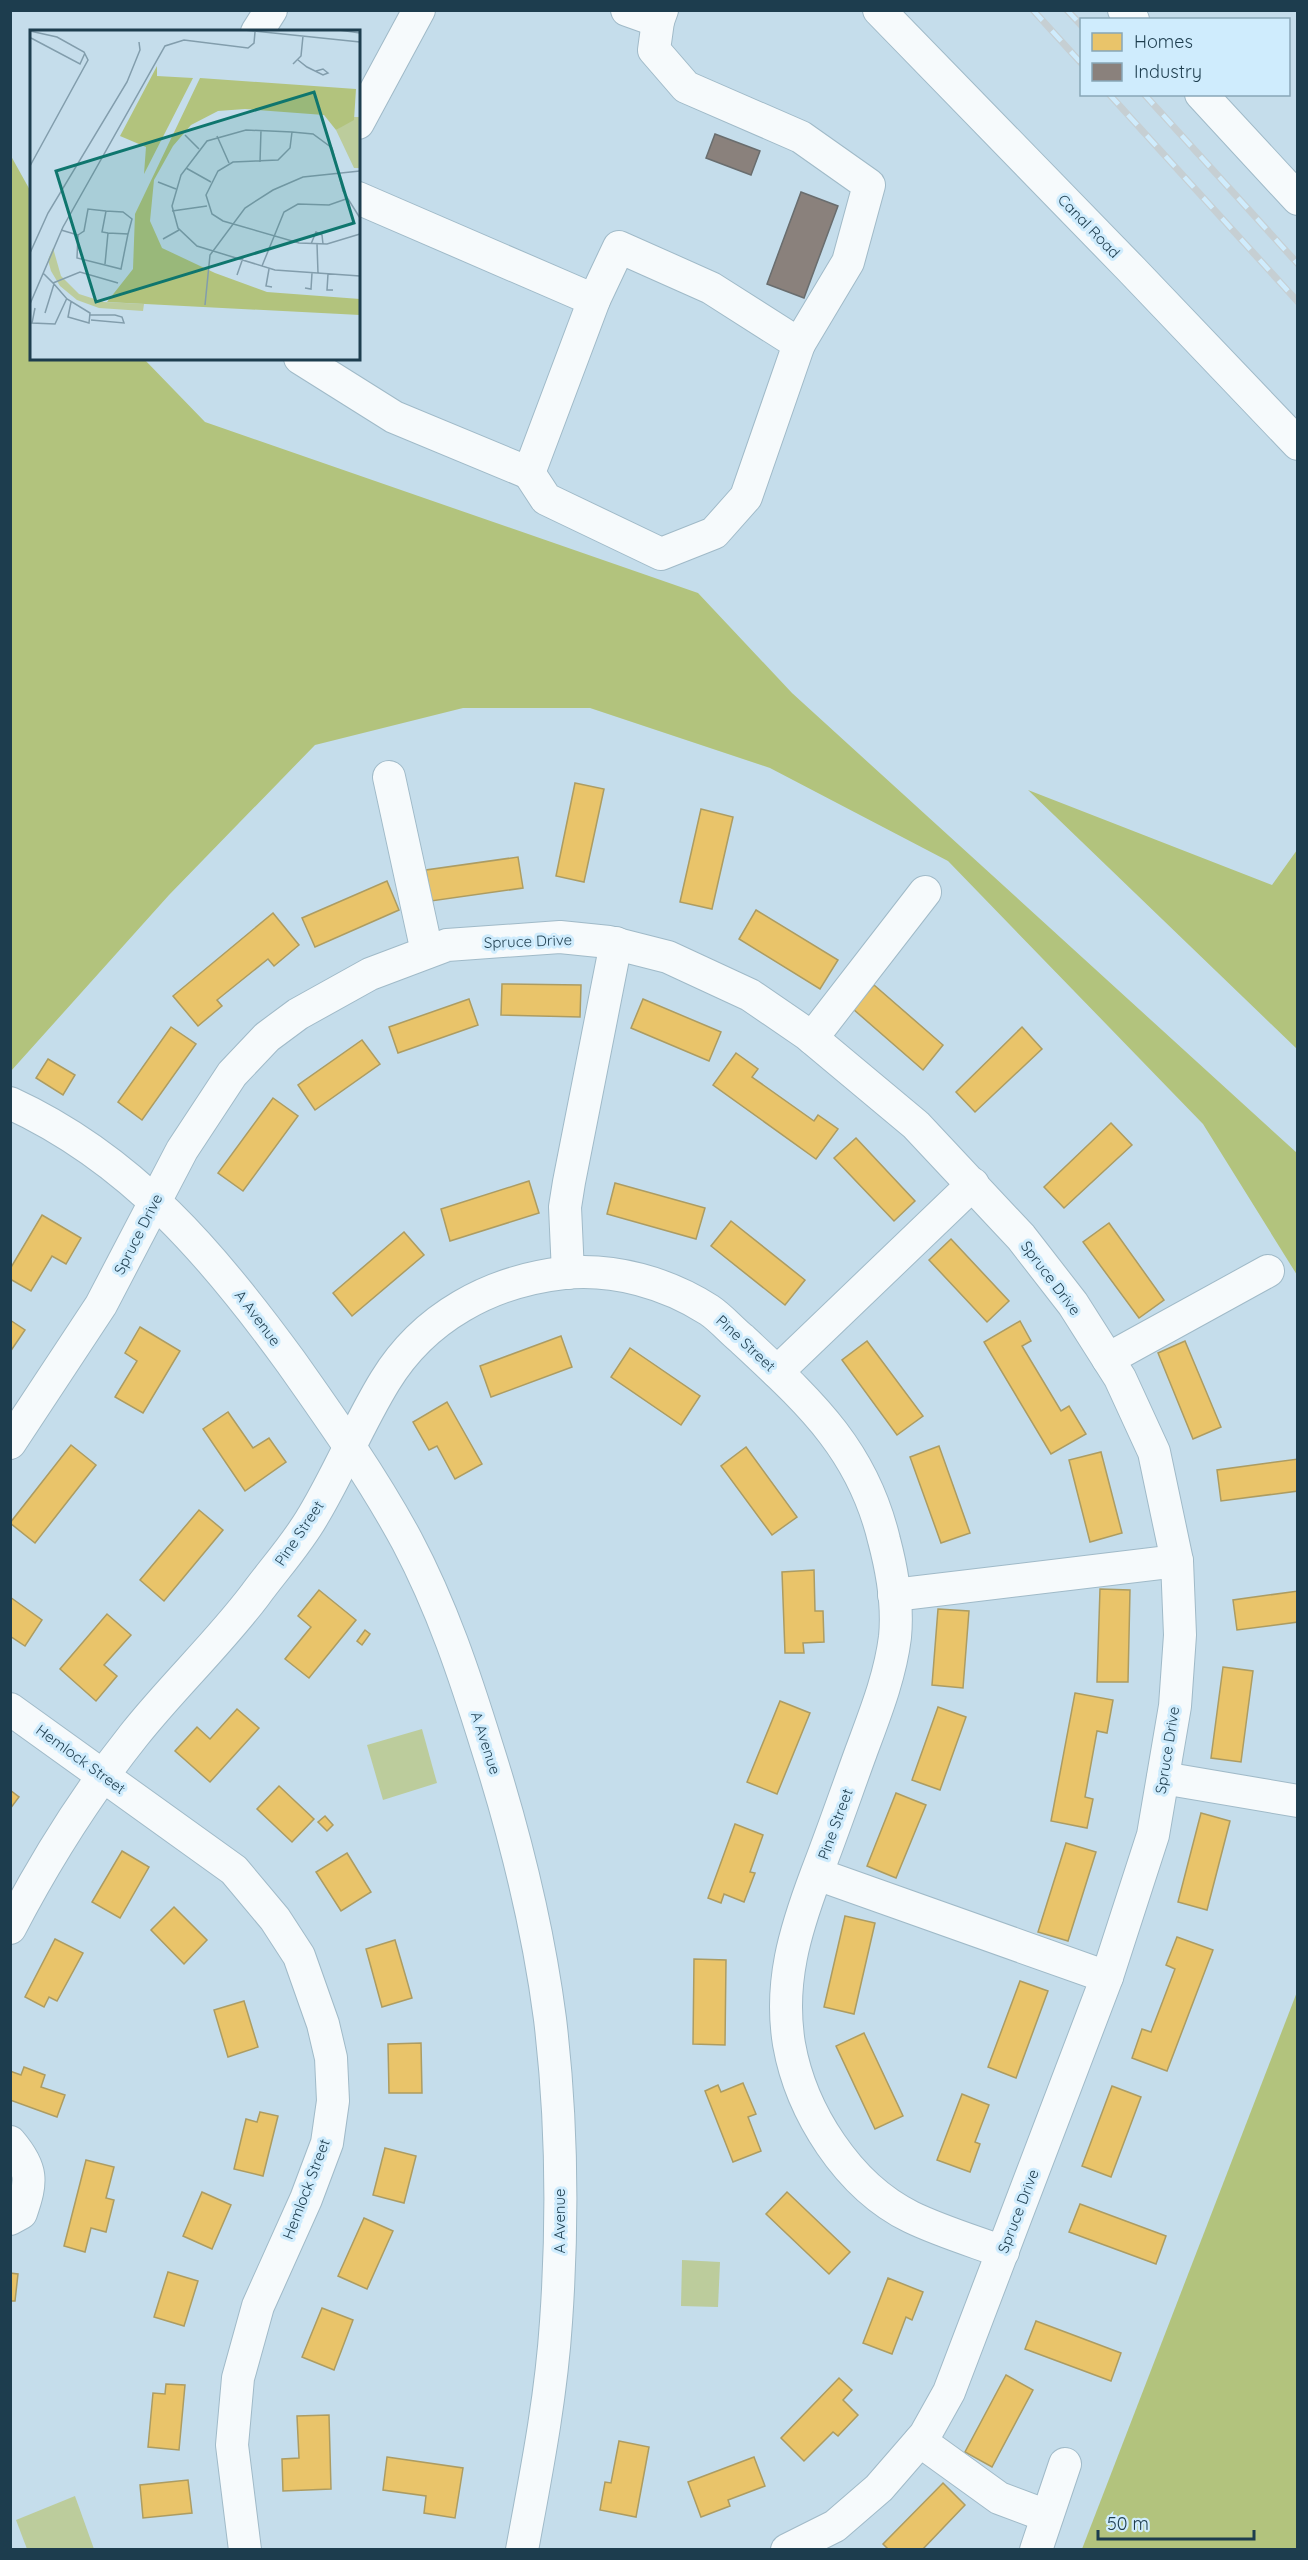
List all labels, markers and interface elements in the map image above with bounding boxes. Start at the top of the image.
legend [1080,18,1290,96]
inset map [30,30,360,360]
text: Homes [1134,30,1193,53]
text: Industry [1134,60,1202,83]
street label: Canal Road [1054,190,1124,262]
street label: Spruce Drive [484,930,572,952]
street label: Spruce Drive [109,1190,167,1278]
street label: Spruce Drive [1017,1237,1085,1319]
street label: A Avenue [231,1286,285,1350]
street label: Pine Street [712,1311,780,1375]
street label: Pine Street [270,1497,328,1569]
street label: Spruce Drive [1151,1705,1183,1795]
street label: A Avenue [467,1709,505,1777]
street label: Hemlock Street [32,1720,130,1798]
street label: Pine Street [813,1786,857,1862]
street label: Hemlock Street [278,2136,334,2242]
street label: Spruce Drive [993,2166,1043,2256]
street label: A Avenue [550,2188,569,2254]
scale bar [1098,2503,1254,2541]
text: 50 m [1107,2512,1149,2535]

